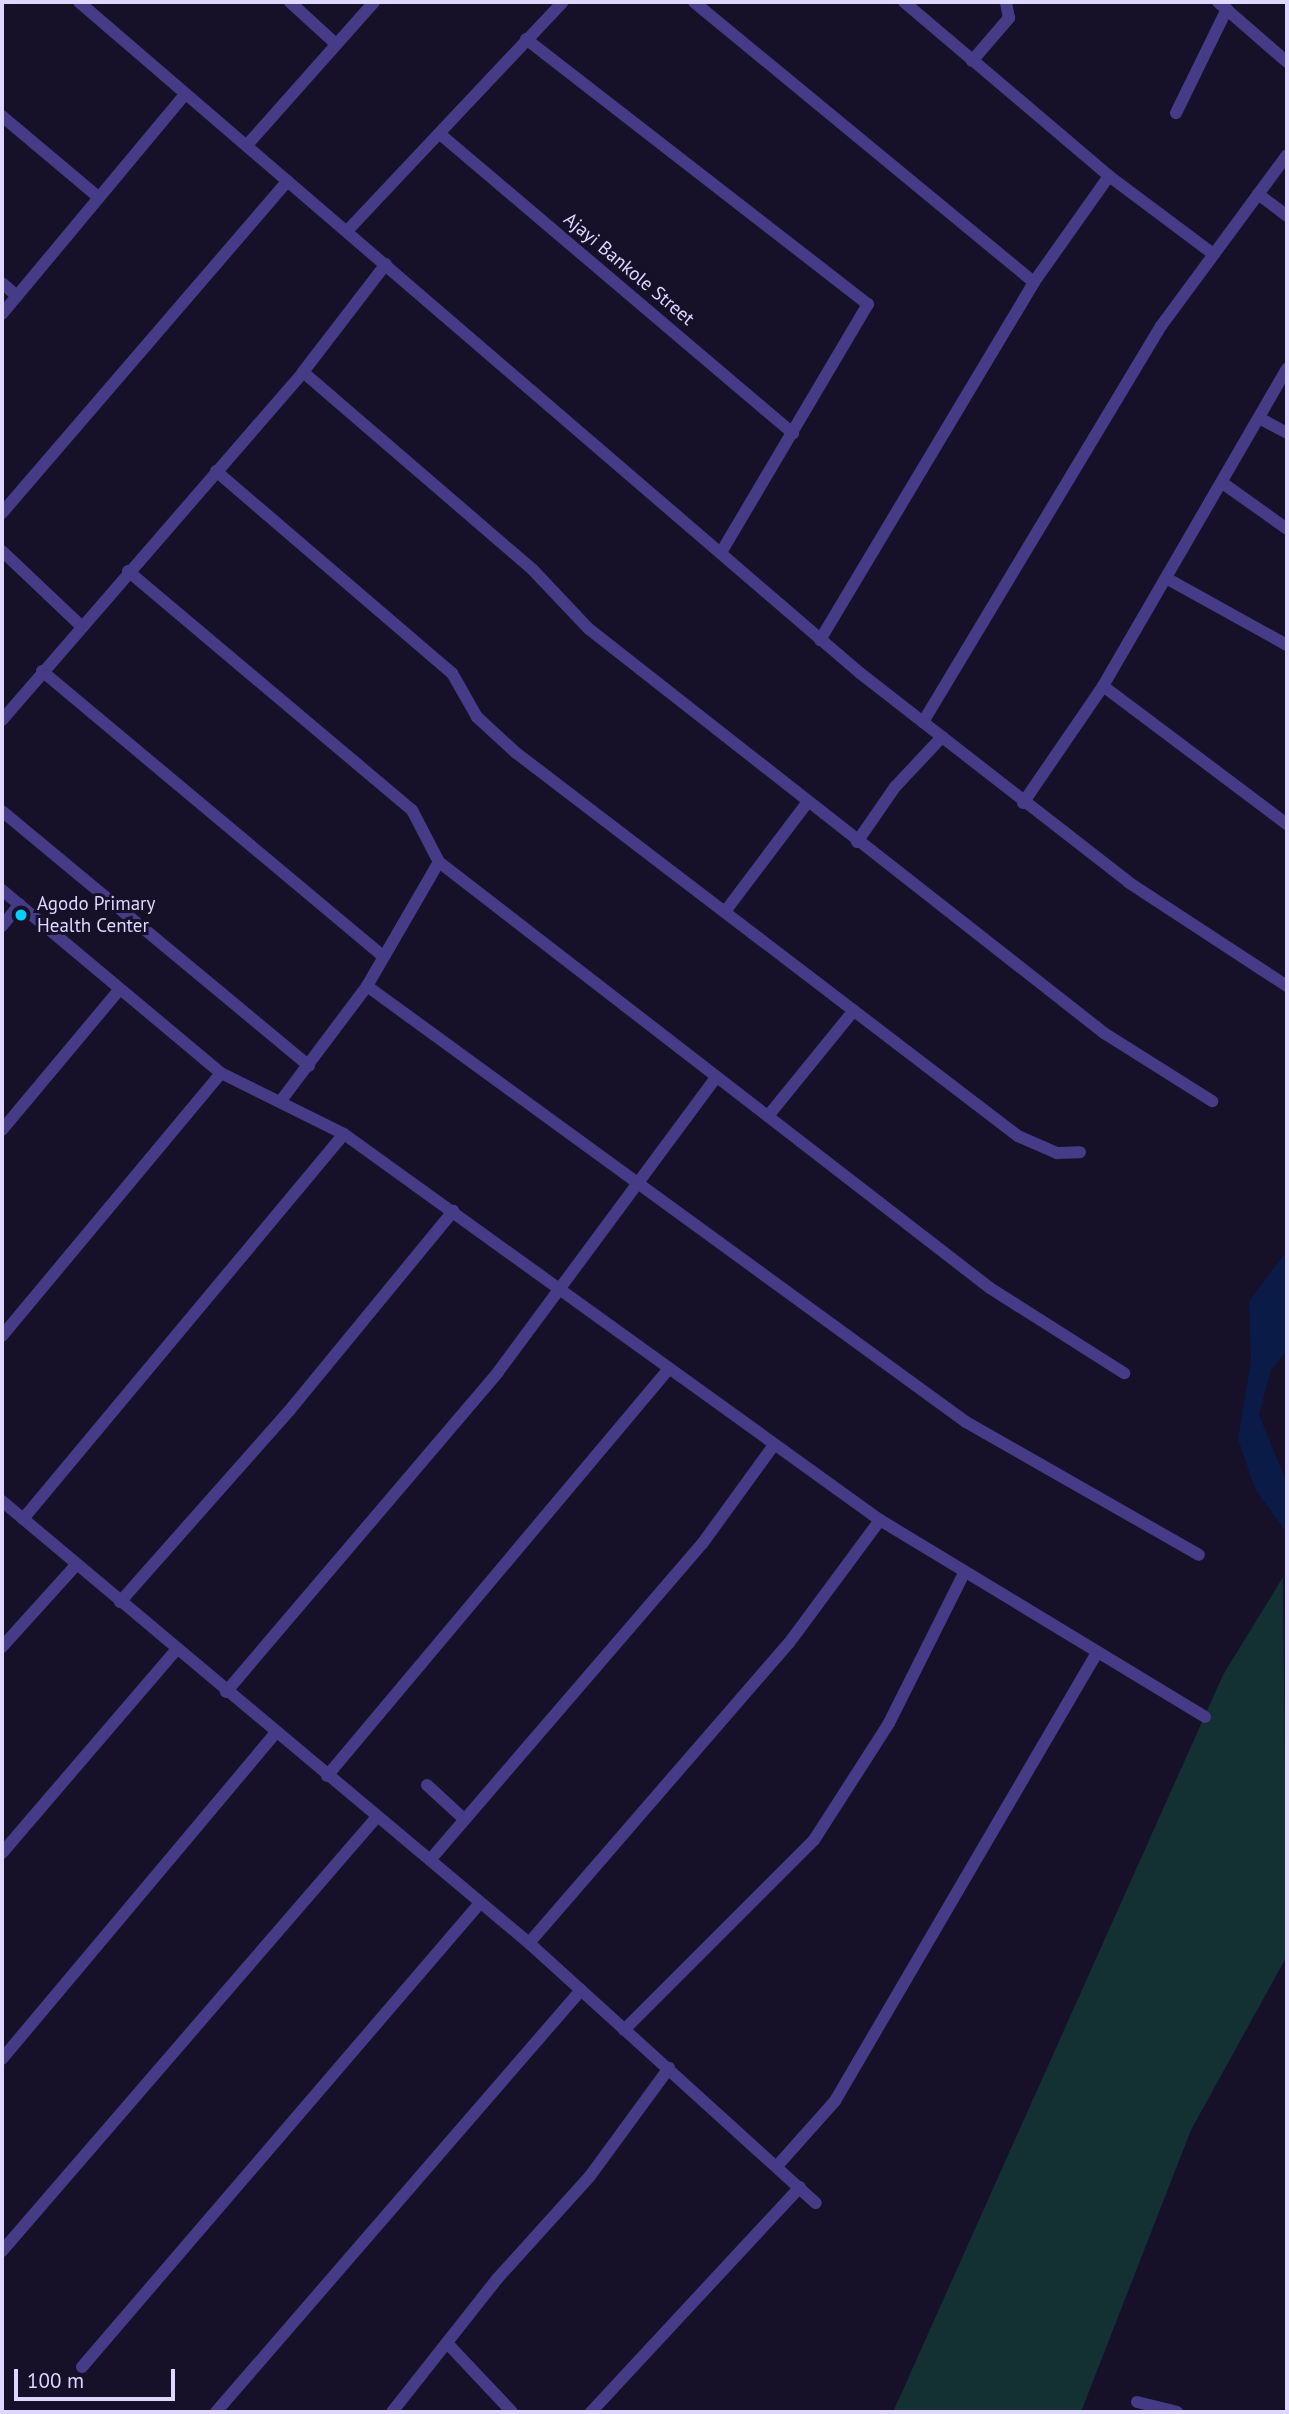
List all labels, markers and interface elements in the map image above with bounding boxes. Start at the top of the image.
street label: Ajayi Bankole Street [559,208,699,330]
place label: Agodo Primary Health Center [37,893,155,937]
marker: Agodo Primary Health Center [11,905,31,925]
scale bar [18,2354,178,2398]
text: 100 m [27,2367,84,2394]

